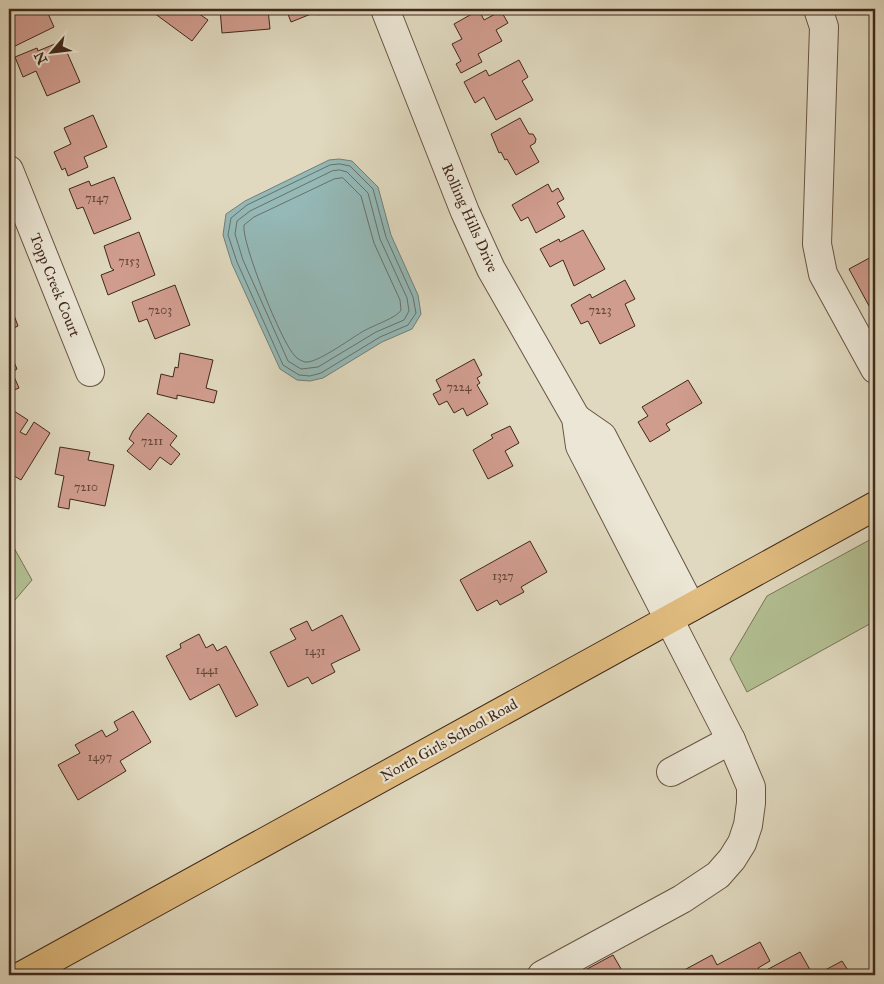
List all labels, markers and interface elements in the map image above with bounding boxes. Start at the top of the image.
north arrow [28,28,78,78]
text: N [31,49,51,67]
street label: Rolling Hills Drive [438,161,502,275]
house number: 7147 [85,191,109,205]
street label: Topp Creek Court [26,231,84,340]
house number: 7153 [118,254,140,268]
house number: 7203 [148,303,172,317]
house number: 7223 [589,303,612,317]
house number: 7224 [447,380,472,394]
house number: 7211 [141,434,163,448]
house number: 7210 [74,480,98,494]
house number: 1327 [492,569,514,583]
house number: 1431 [305,644,326,658]
house number: 1441 [196,663,219,677]
street label: North Girls School Road [377,695,521,785]
house number: 1497 [88,750,112,764]

